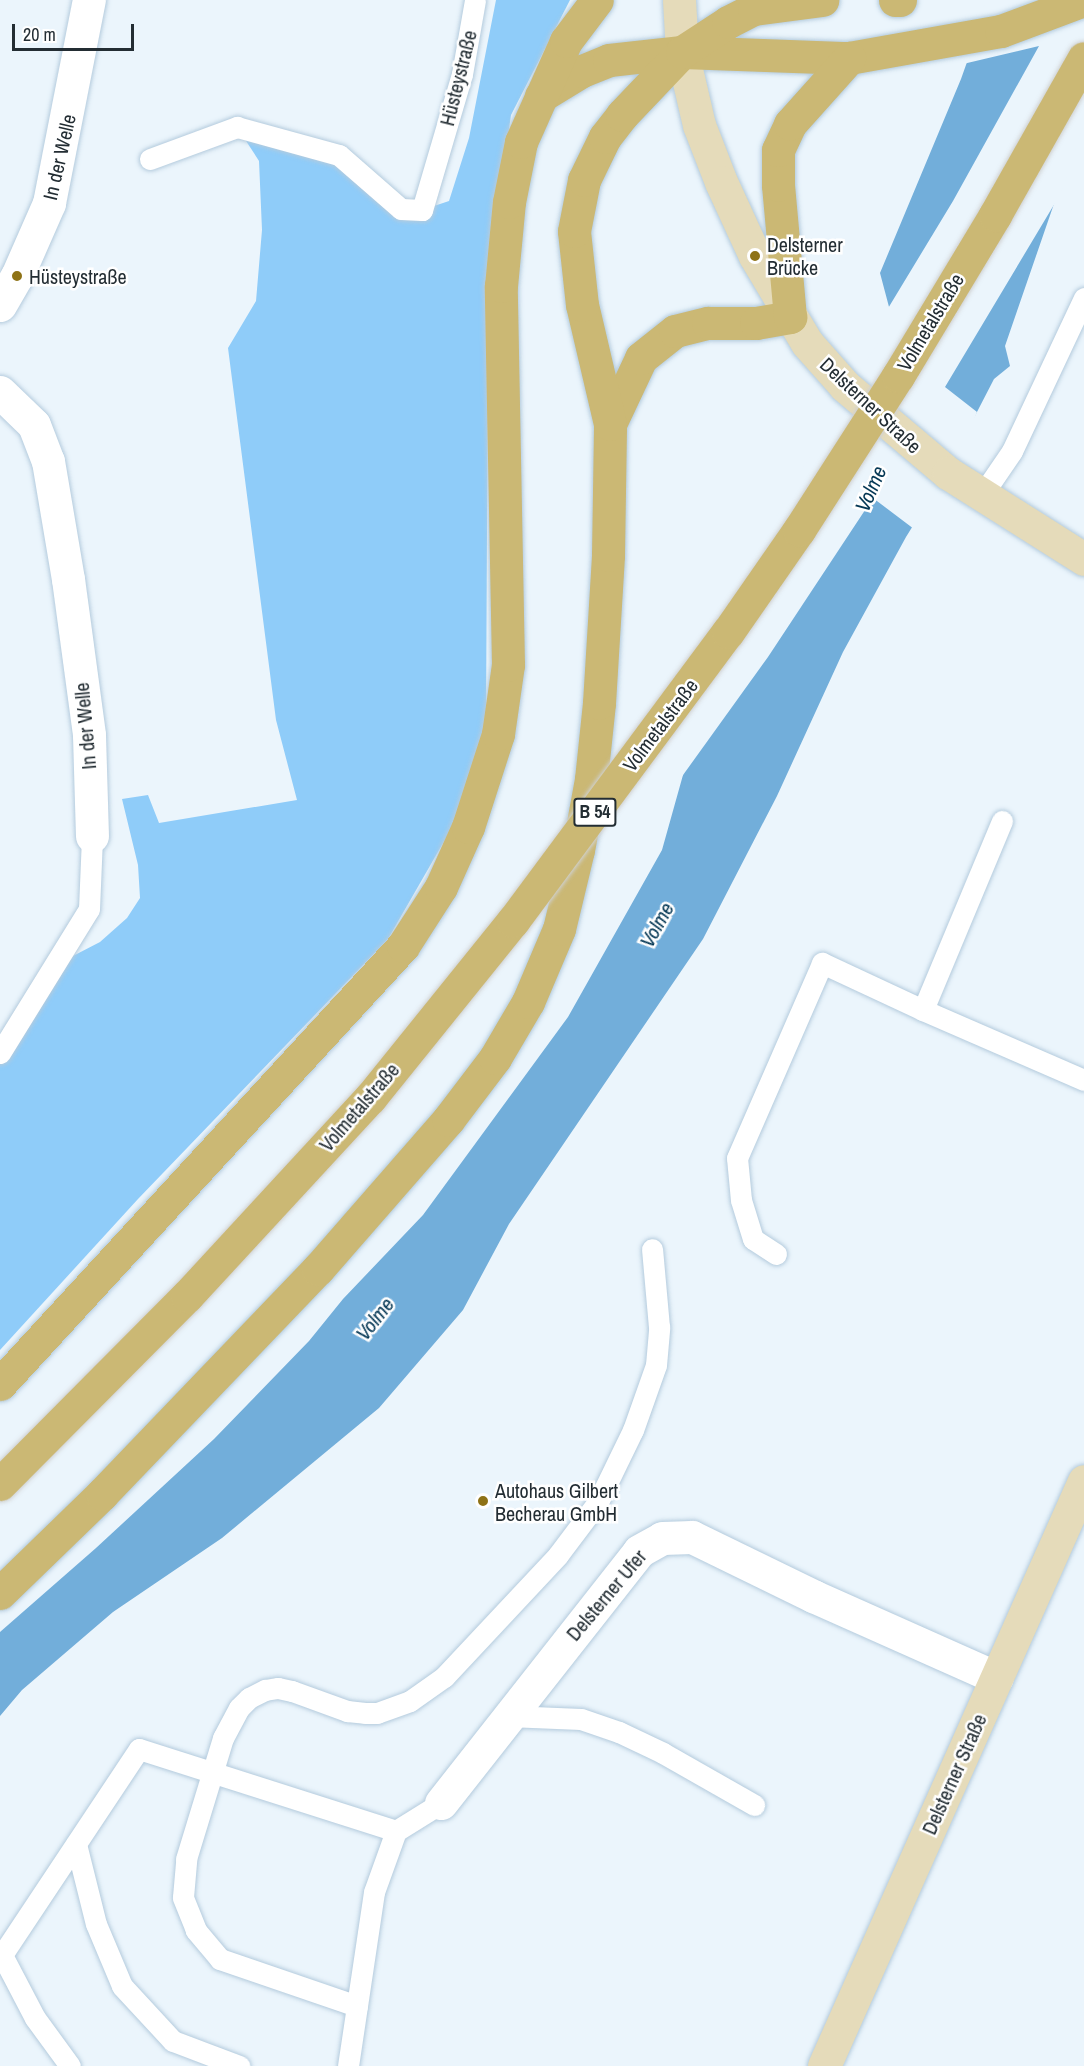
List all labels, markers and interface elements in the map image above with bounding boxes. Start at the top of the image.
scale bar [15,12,136,50]
text: 20 m [23,22,56,47]
street label: Hüsteystraße [435,28,481,128]
street label: In der Welle [37,112,81,202]
place label: Delsterner Brücke [767,232,843,279]
marker: Delsterner Brücke [748,249,762,263]
place label: Hüsteystraße [29,264,127,288]
marker: Hüsteystraße [10,269,24,283]
street label: Volmetalstraße [892,269,968,375]
street label: Delsterner Straße [815,352,927,458]
water label: Volme [850,462,892,516]
street label: Volmetalstraße [618,674,702,776]
street label: In der Welle [69,682,101,770]
road number: B 54 [572,797,618,827]
water label: Volme [634,898,680,952]
street label: Volmetalstraße [314,1058,404,1156]
water label: Volme [350,1292,400,1346]
place label: Autohaus Gilbert Becherau GmbH [495,1478,618,1525]
marker: Autohaus Gilbert Becherau GmbH [476,1494,490,1508]
street label: Delsterner Ufer [561,1545,651,1645]
street label: Delsterner Straße [917,1710,991,1838]

